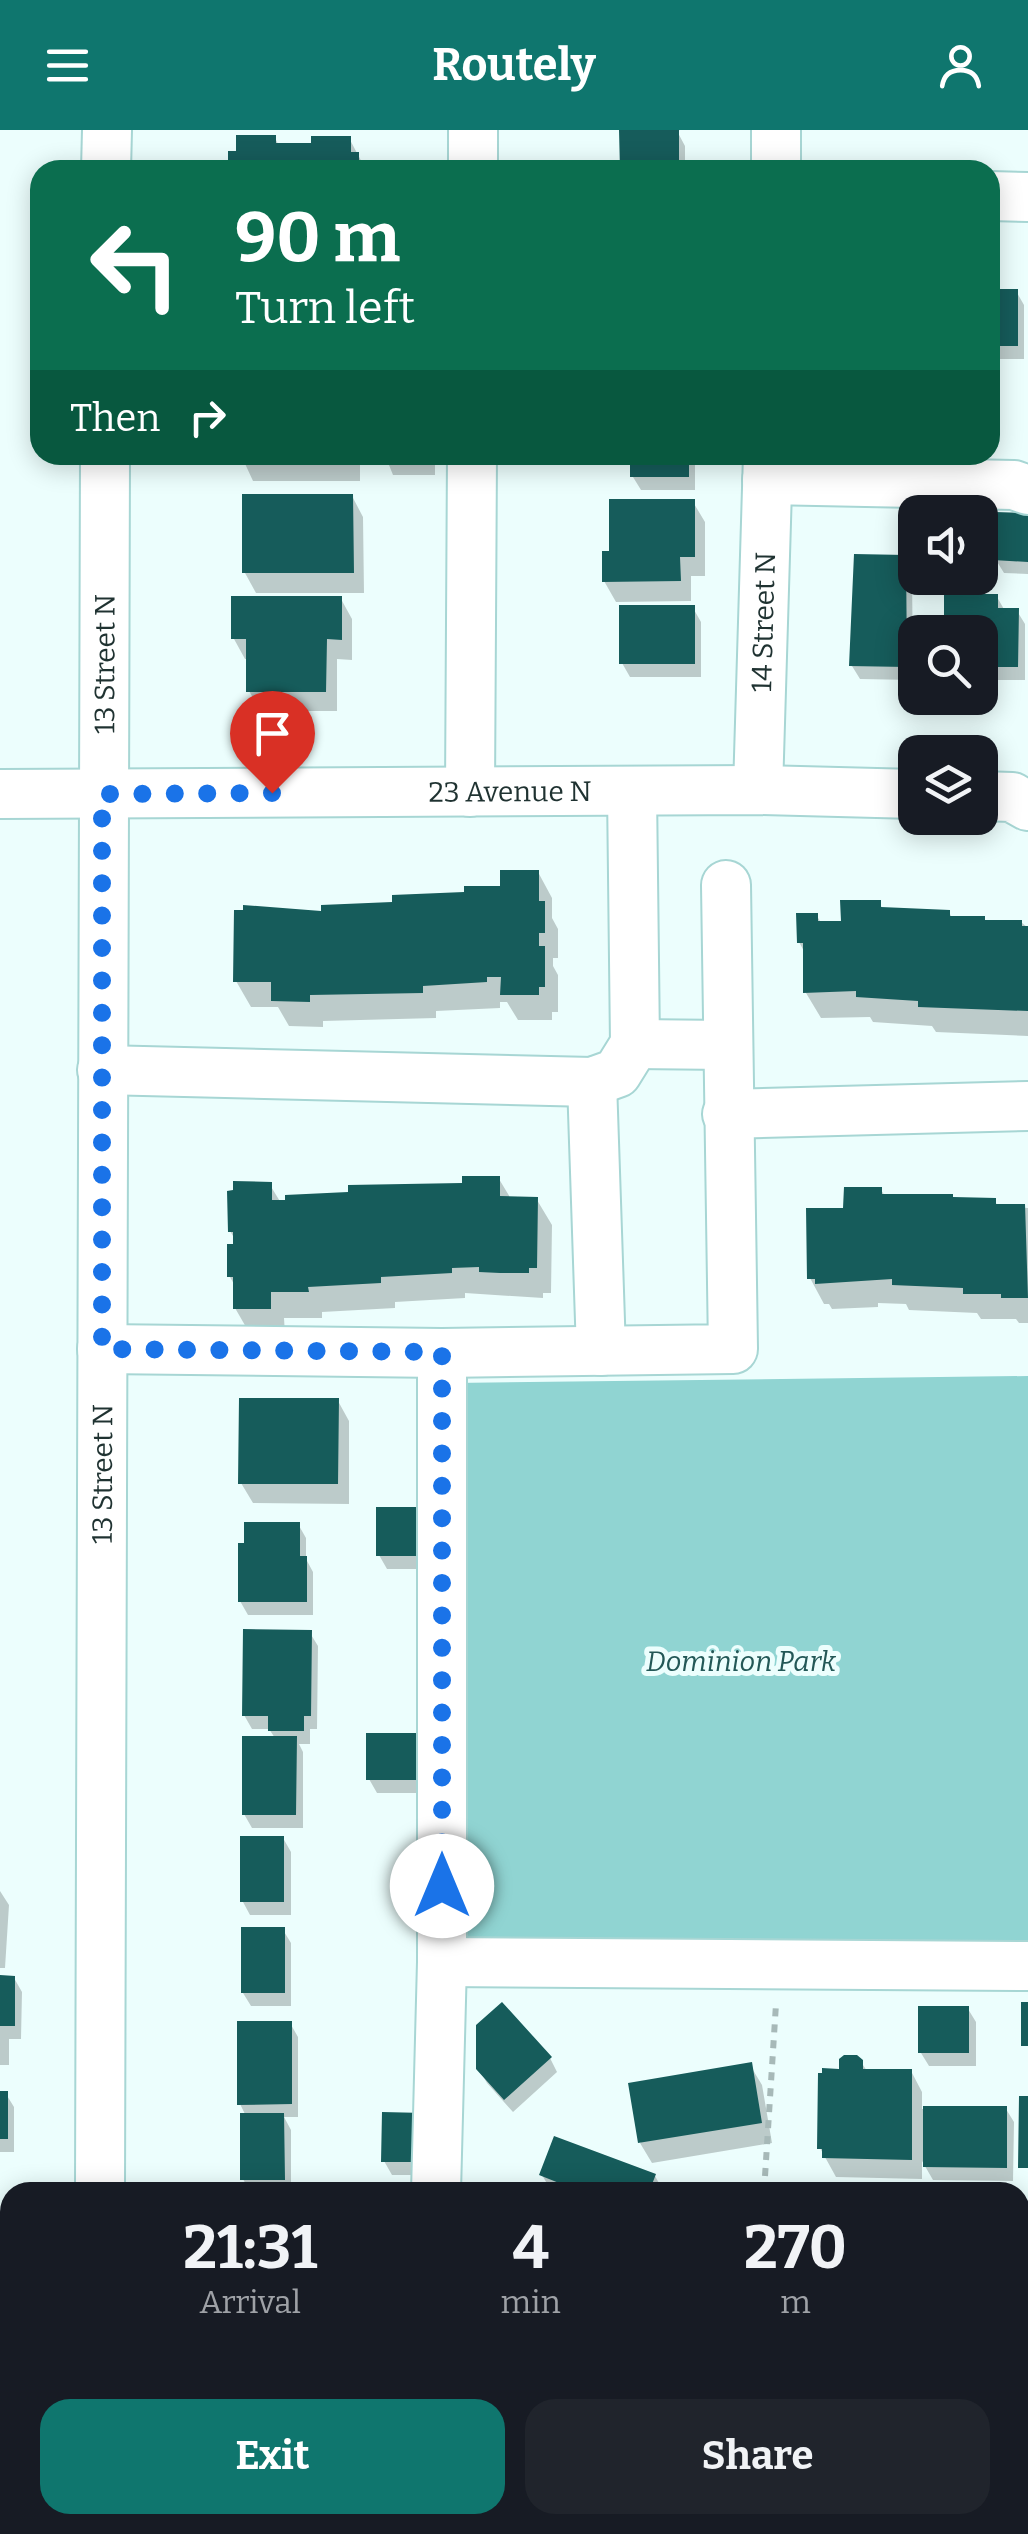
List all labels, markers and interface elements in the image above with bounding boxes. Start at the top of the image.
icon: menu [40,38,95,93]
text: Routely [432,38,596,92]
icon: person [933,38,988,93]
text: 90 m [235,196,400,280]
icon: left [70,200,200,330]
text: Turn left [235,281,415,335]
icon: right [180,390,235,445]
text: Then [70,395,160,441]
map controls [898,495,998,835]
button: sound [898,495,998,595]
street label: 14 Street N [745,552,782,693]
street label: 13 Street N [88,594,122,734]
button: search [898,615,998,715]
pin [230,691,315,794]
icon: arrive [245,706,300,761]
button: layers [898,735,998,835]
street label: 23 Avenue N [428,775,592,809]
street label: 13 Street N [86,1404,119,1544]
park label: Dominion Park [646,1645,837,1678]
position arrow [390,1834,494,1938]
text: 21:31 [183,2212,317,2284]
text: 4 [512,2212,549,2284]
text: 270 [744,2212,847,2284]
text: Arrival [200,2283,301,2321]
text: min [500,2283,561,2321]
text: m [780,2283,811,2321]
button: Exit [40,2399,505,2514]
button: Share [525,2399,990,2514]

